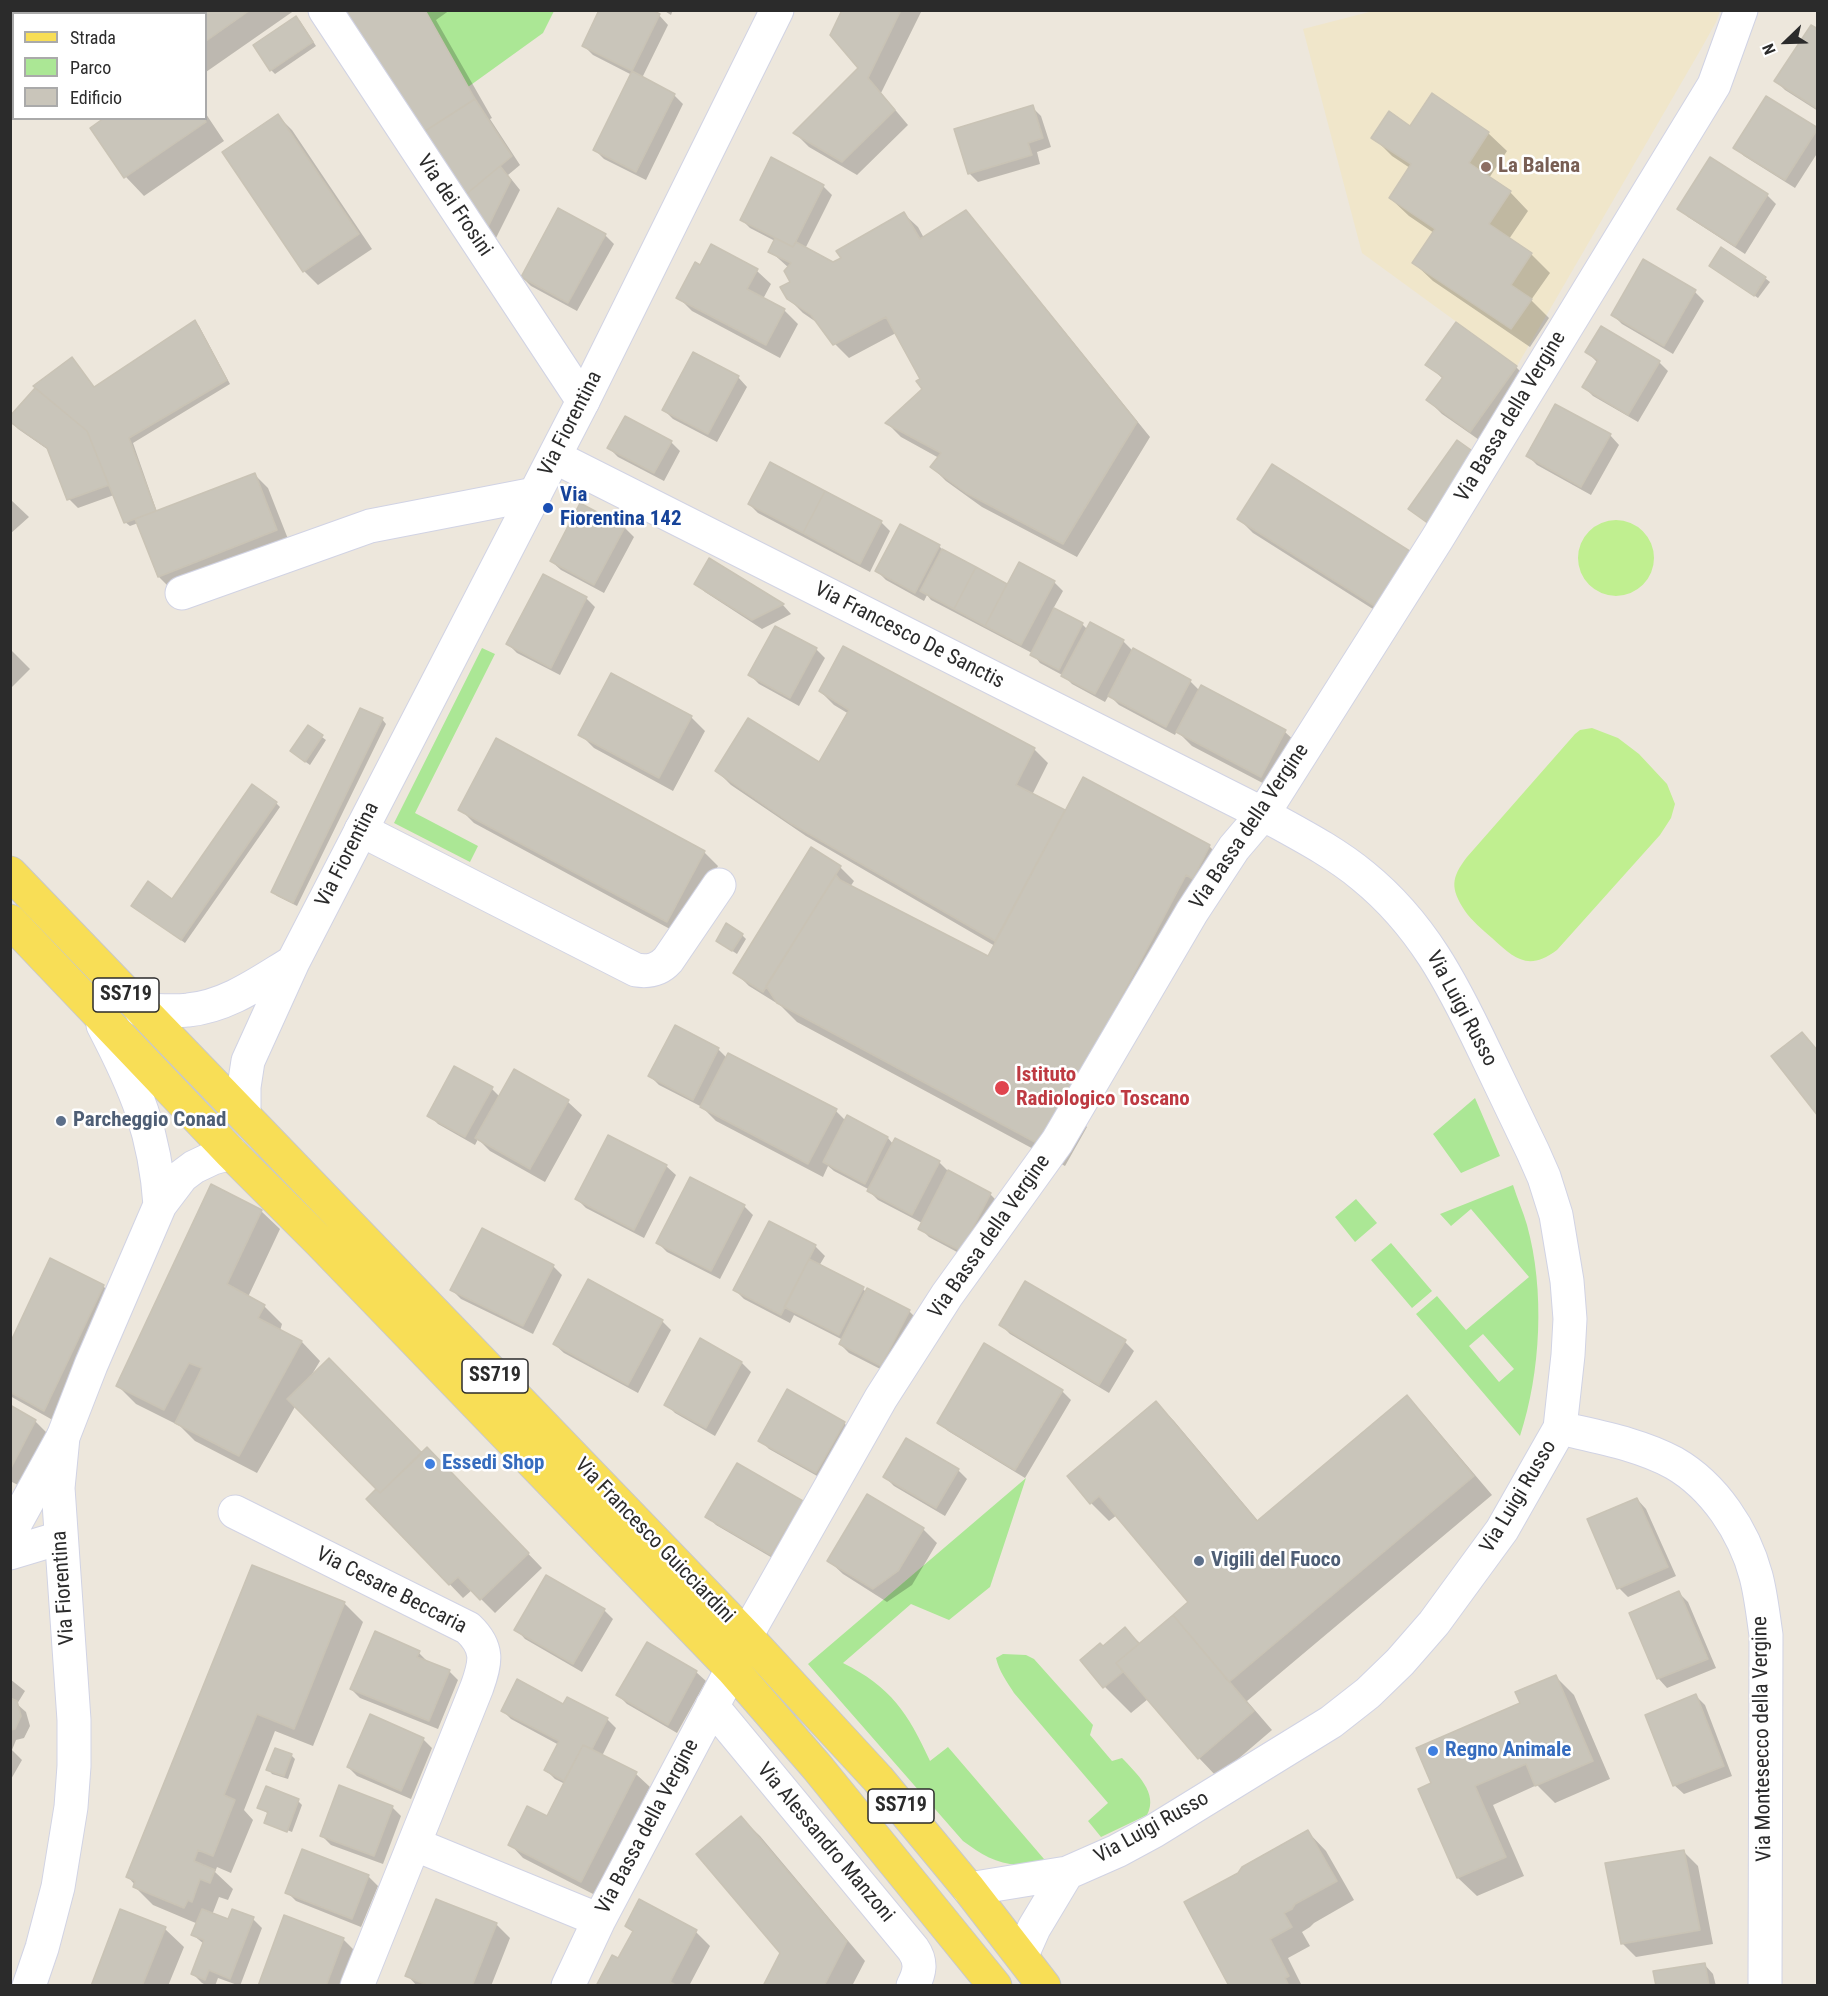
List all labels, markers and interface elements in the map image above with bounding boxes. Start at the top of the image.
legend [12,12,207,120]
north arrow [1756,12,1816,72]
text: Strada [70,27,116,48]
text: N [1758,41,1780,57]
text: Parco [70,57,111,78]
text: Edificio [70,87,122,108]
street label: Via dei Frosini [411,150,497,262]
place label: La Balena [1498,154,1580,180]
marker: La Balena [1479,160,1493,174]
street label: Via Bassa della Vergine [1450,327,1572,507]
street label: Via Fiorentina [534,367,608,481]
place label: Via Fiorentina 142 [560,483,682,533]
marker: Via Fiorentina 142 [541,501,555,515]
street label: Via Francesco De Sanctis [810,577,1008,695]
street label: Via Bassa della Vergine [1185,739,1315,915]
street label: Via Fiorentina [311,798,385,912]
street label: Via Luigi Russo [1420,947,1502,1071]
road number: SS719 [93,978,159,1012]
place label: Istituto Radiologico Toscano [1016,1063,1190,1113]
marker: Istituto Radiologico Toscano [993,1079,1011,1097]
place label: Parcheggio Conad [73,1108,226,1134]
marker: Parcheggio Conad [54,1114,68,1128]
street label: Via Bassa della Vergine [924,1150,1056,1324]
road number: SS719 [462,1359,528,1393]
street label: Via Luigi Russo [1476,1436,1562,1558]
place label: Essedi Shop [442,1451,544,1477]
street label: Via Francesco Guicciardini [569,1453,739,1629]
marker: Essedi Shop [423,1457,437,1471]
street label: Via Fiorentina [47,1530,81,1646]
street label: Via Cesare Beccaria [311,1542,471,1640]
place label: Vigili del Fuoco [1211,1548,1341,1574]
marker: Vigili del Fuoco [1192,1554,1206,1568]
street label: Via Montesecco della Vergine [1748,1616,1778,1862]
street label: Via Bassa della Vergine [591,1735,705,1919]
place label: Regno Animale [1445,1738,1571,1764]
marker: Regno Animale [1426,1744,1440,1758]
street label: Via Alessandro Manzoni [751,1758,899,1928]
street label: Via Luigi Russo [1090,1786,1214,1870]
road number: SS719 [868,1789,934,1823]

